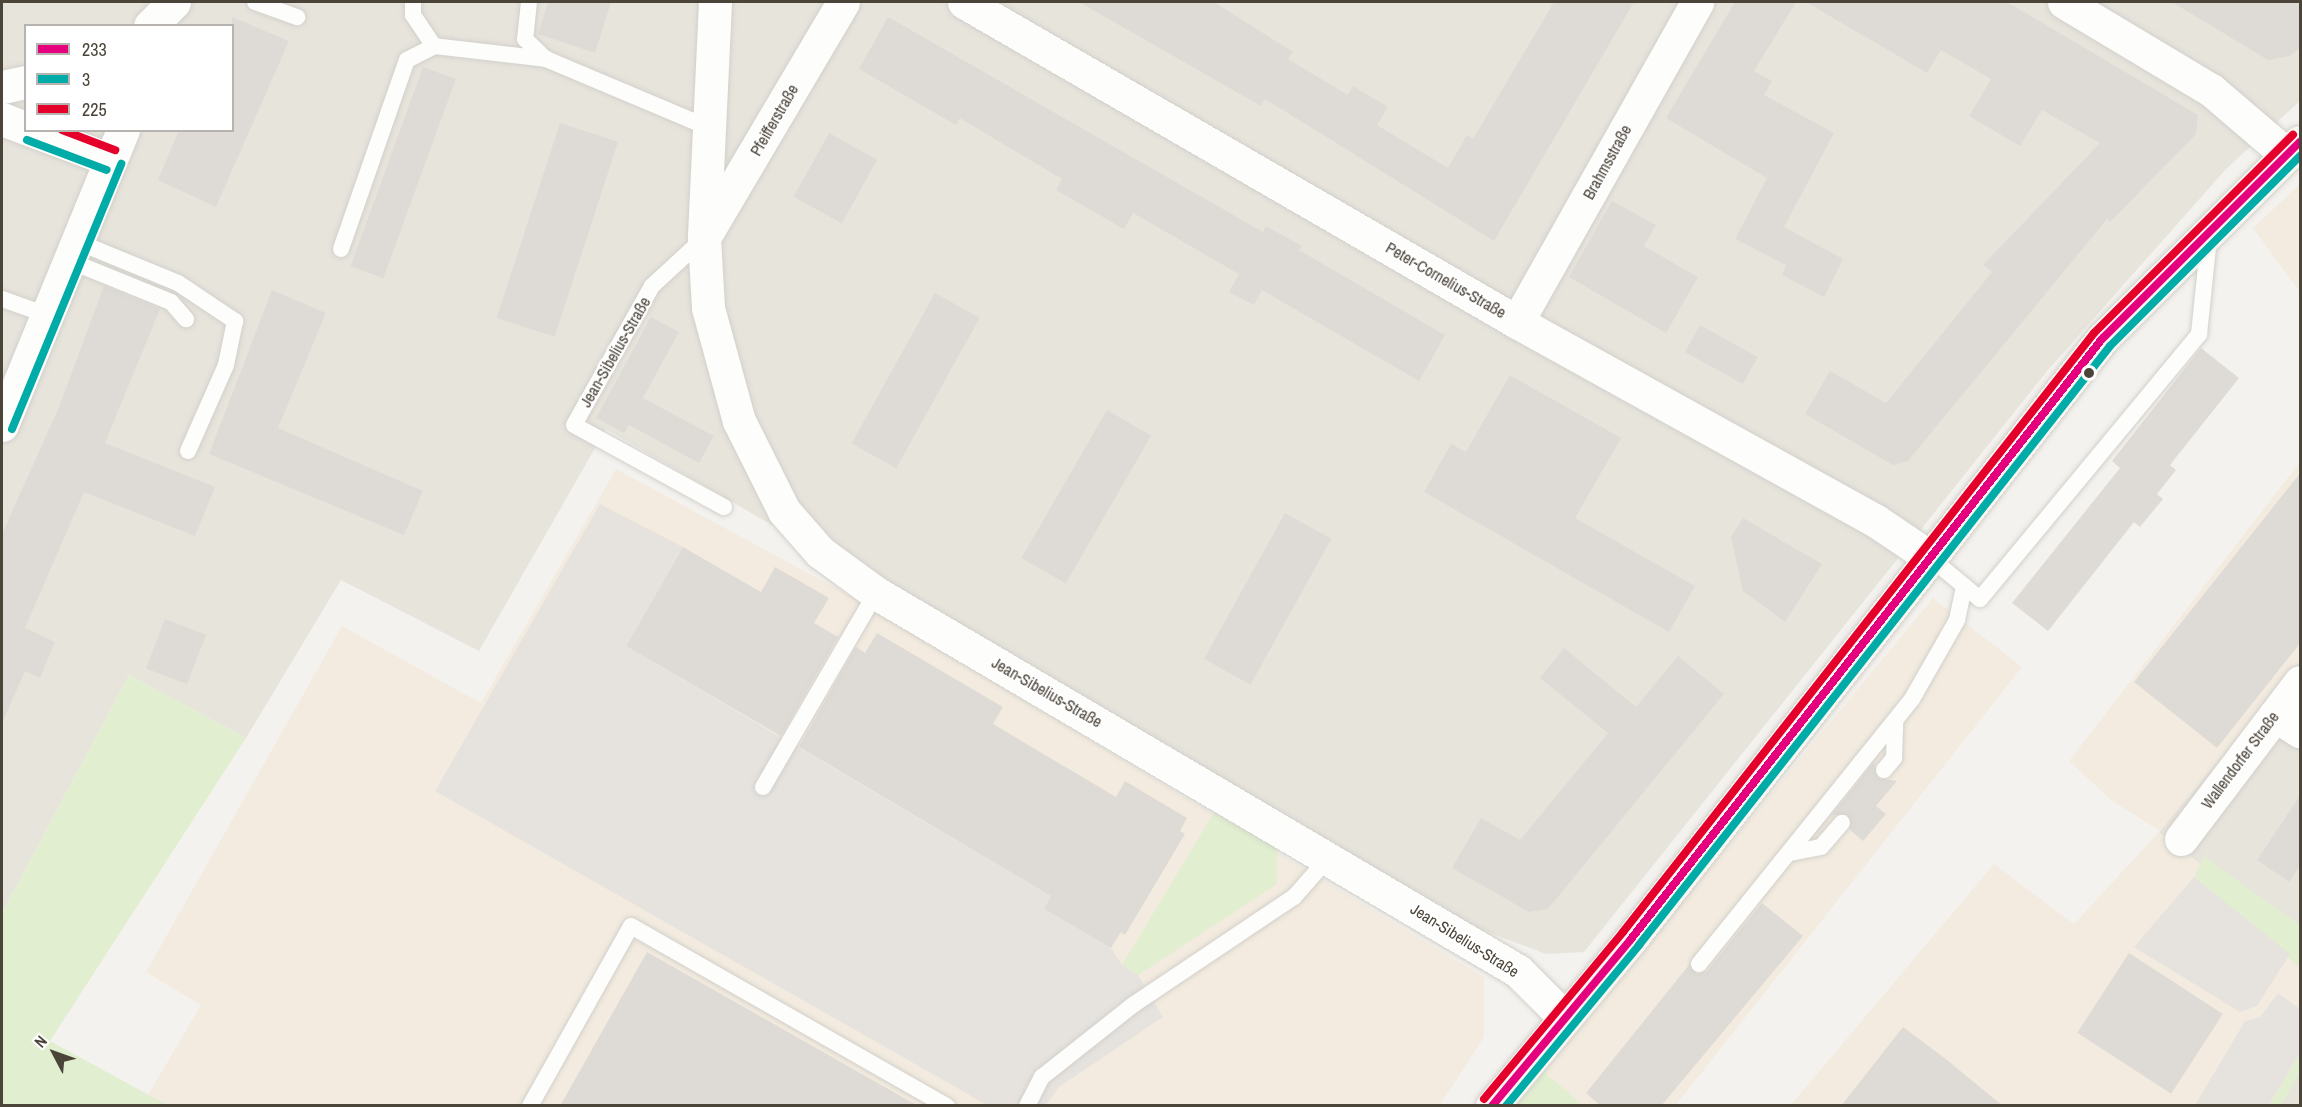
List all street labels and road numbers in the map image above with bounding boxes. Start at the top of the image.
street label: Pfeifferstraße [746,81,802,159]
street label: Brahmsstraße [1579,121,1635,203]
street label: Peter-Cornelius-Straße [1382,238,1510,322]
street label: Jean-Sibelius-Straße [576,294,654,410]
street label: Jean-Sibelius-Straße [989,653,1105,731]
street label: Wallendorfer Straße [2197,708,2283,812]
street label: Jean-Sibelius-Straße [1407,899,1523,981]

